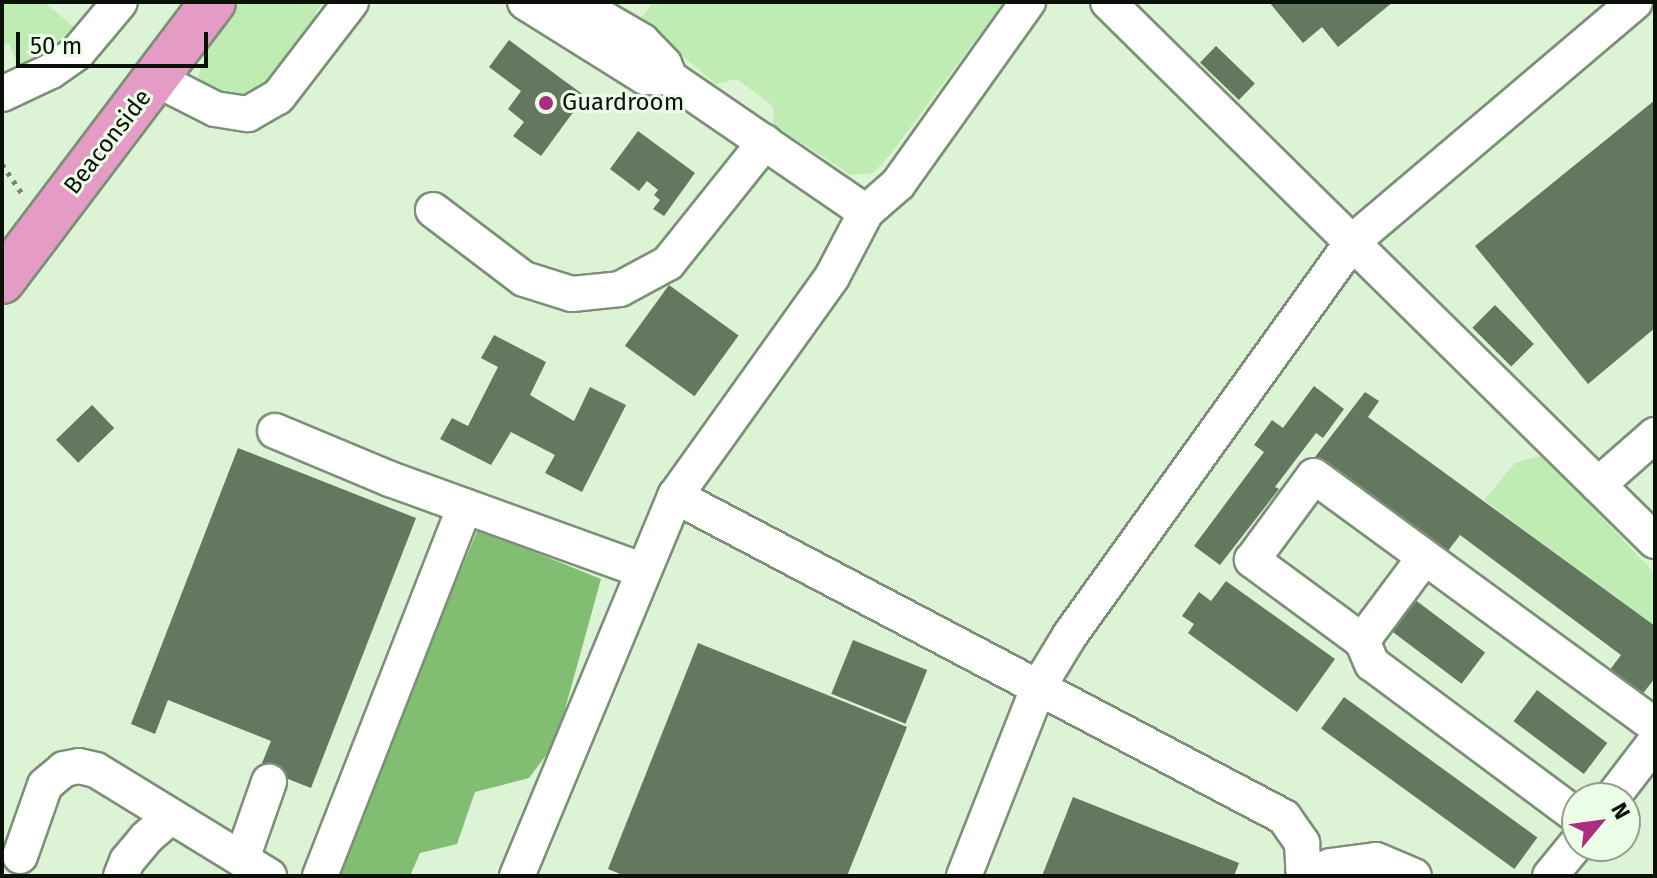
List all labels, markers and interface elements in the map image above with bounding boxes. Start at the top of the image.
scale bar [20,16,212,66]
text: 50 m [30,32,82,60]
street label: Beaconside [58,84,158,200]
place label: Guardroom [562,89,684,117]
marker: Guardroom [537,94,555,112]
north arrow [1561,782,1641,862]
text: N [1605,798,1636,824]

